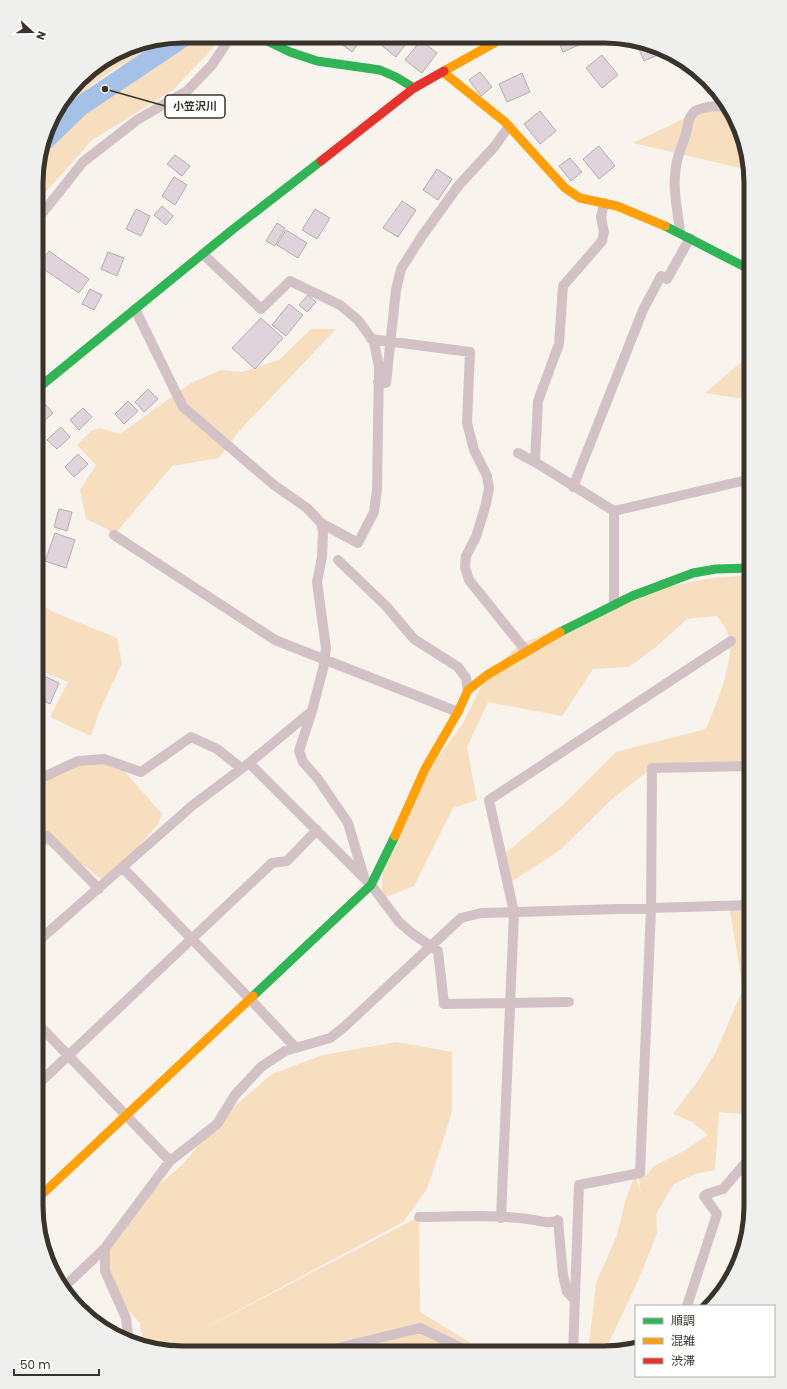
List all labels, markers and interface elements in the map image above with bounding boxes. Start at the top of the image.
north arrow [12,12,52,52]
text: N [32,29,50,42]
callout: 小笠沢川 [165,95,225,118]
text: 小笠沢川 [173,98,217,114]
legend [635,1305,775,1377]
text: 順調 [671,1312,695,1329]
text: 混雑 [671,1332,695,1349]
scale bar [14,1351,99,1377]
text: 渋滞 [671,1352,695,1369]
text: 50 m [20,1356,51,1373]

